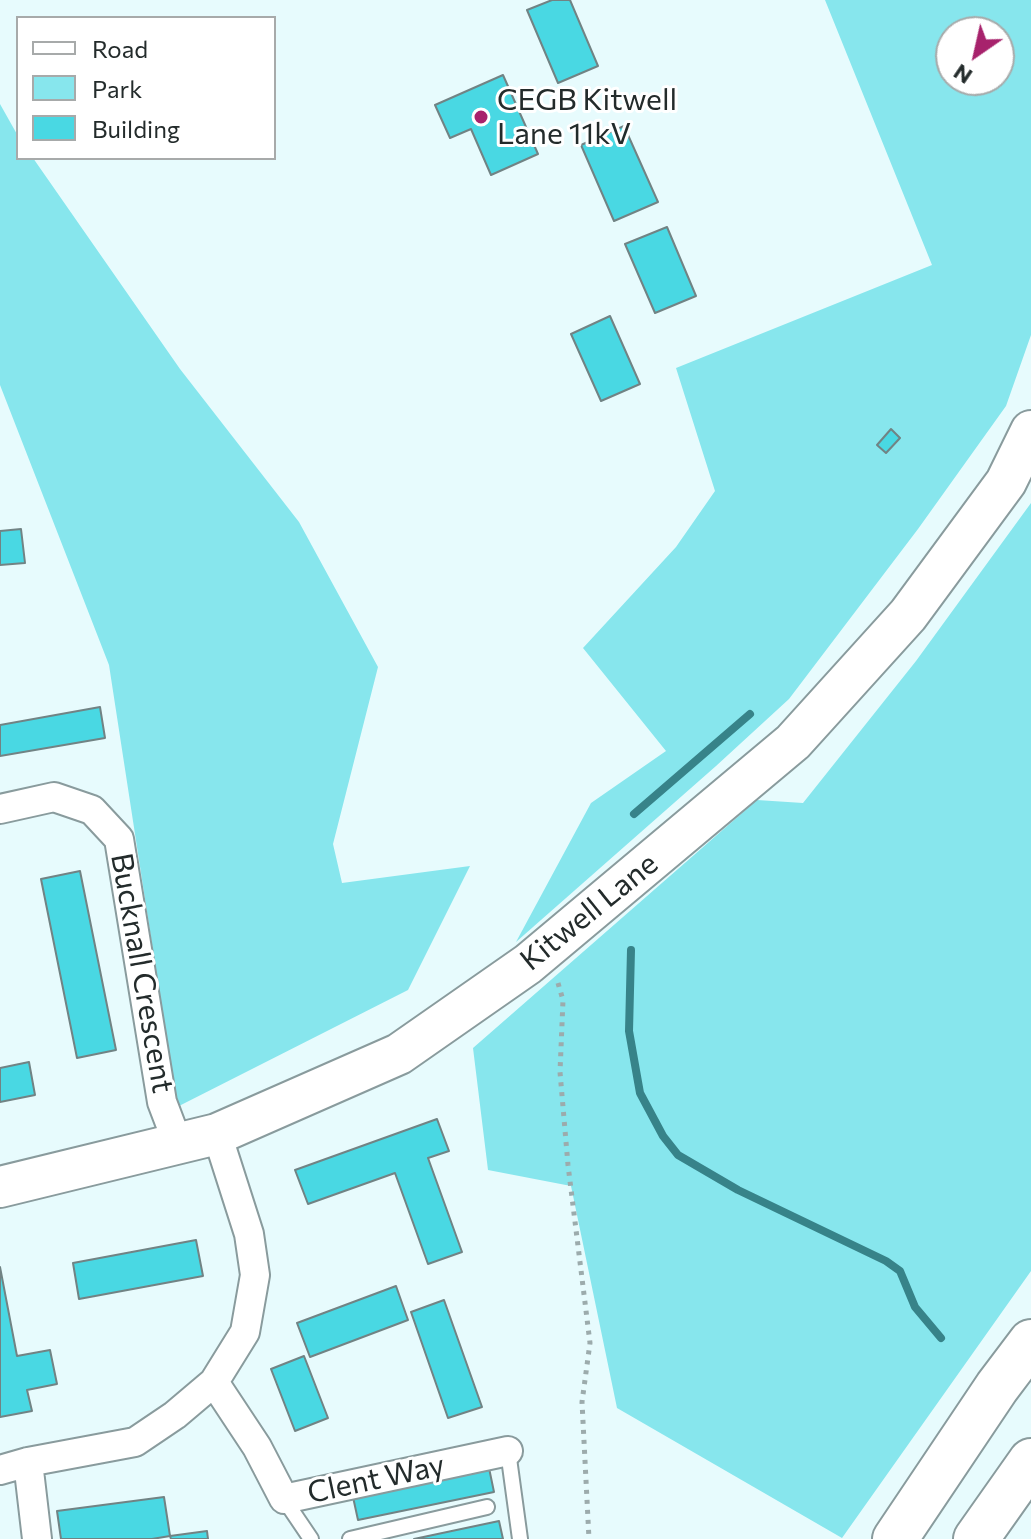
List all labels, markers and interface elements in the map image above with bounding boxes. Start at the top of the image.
legend [16,16,276,160]
north arrow [935,16,1015,96]
text: Road [92,34,148,63]
text: N [948,59,977,90]
text: Park [92,74,142,103]
place label: CEGB Kitwell Lane 11kV [497,82,677,152]
marker: CEGB Kitwell Lane 11kV [472,108,490,126]
text: Building [92,114,180,143]
street label: Kitwell Lane [513,846,665,978]
street label: Bucknall Crescent [103,850,181,1096]
street label: Clent Way [304,1447,448,1511]

